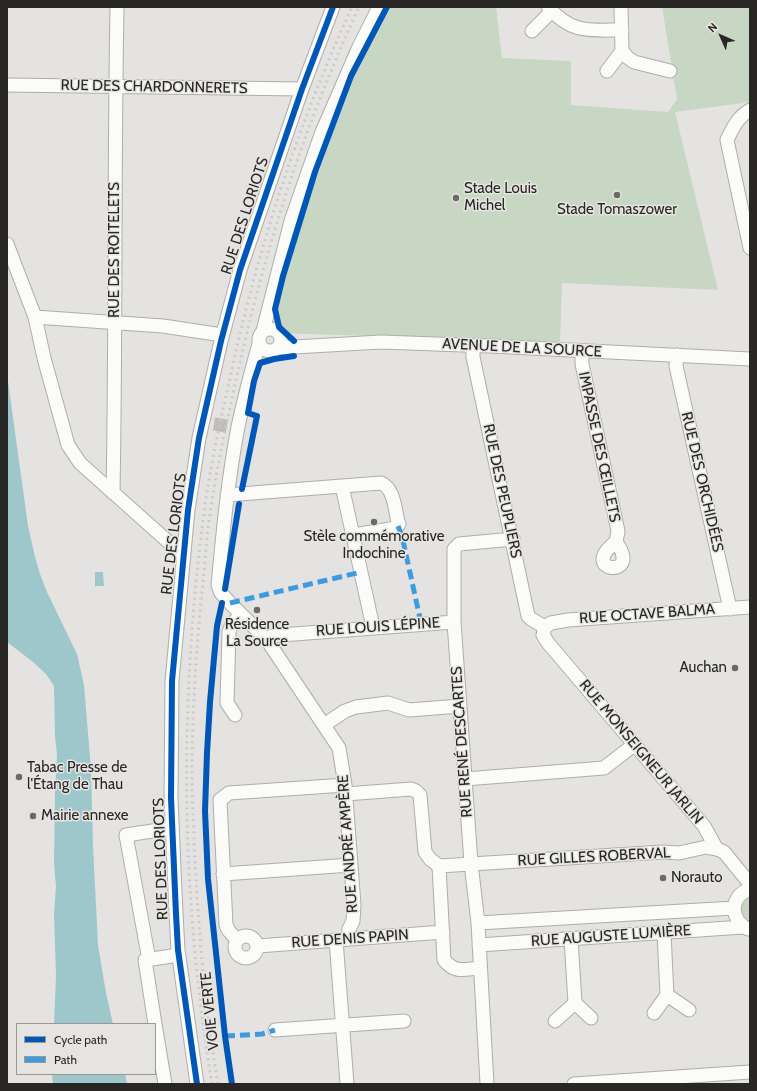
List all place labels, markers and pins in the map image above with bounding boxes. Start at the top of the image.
place label: Stade Louis Michel [464,180,537,215]
marker: Stade Tomaszower [612,190,622,200]
marker: Stade Louis Michel [451,193,461,203]
place label: Stade Tomaszower [557,201,677,219]
marker: Stèle commémorative Indochine [369,517,379,527]
place label: Stèle commémorative Indochine [304,528,444,563]
marker: Résidence La Source [252,605,262,615]
place label: Résidence La Source [225,616,289,651]
place label: Auchan [680,659,727,677]
marker: Auchan [730,663,740,673]
place label: Tabac Presse de l'Étang de Thau [27,759,127,794]
marker: Tabac Presse de l'Étang de Thau [14,772,24,782]
place label: Mairie annexe [41,807,129,825]
marker: Mairie annexe [28,811,38,821]
place label: Norauto [671,869,723,887]
marker: Norauto [658,873,668,883]

